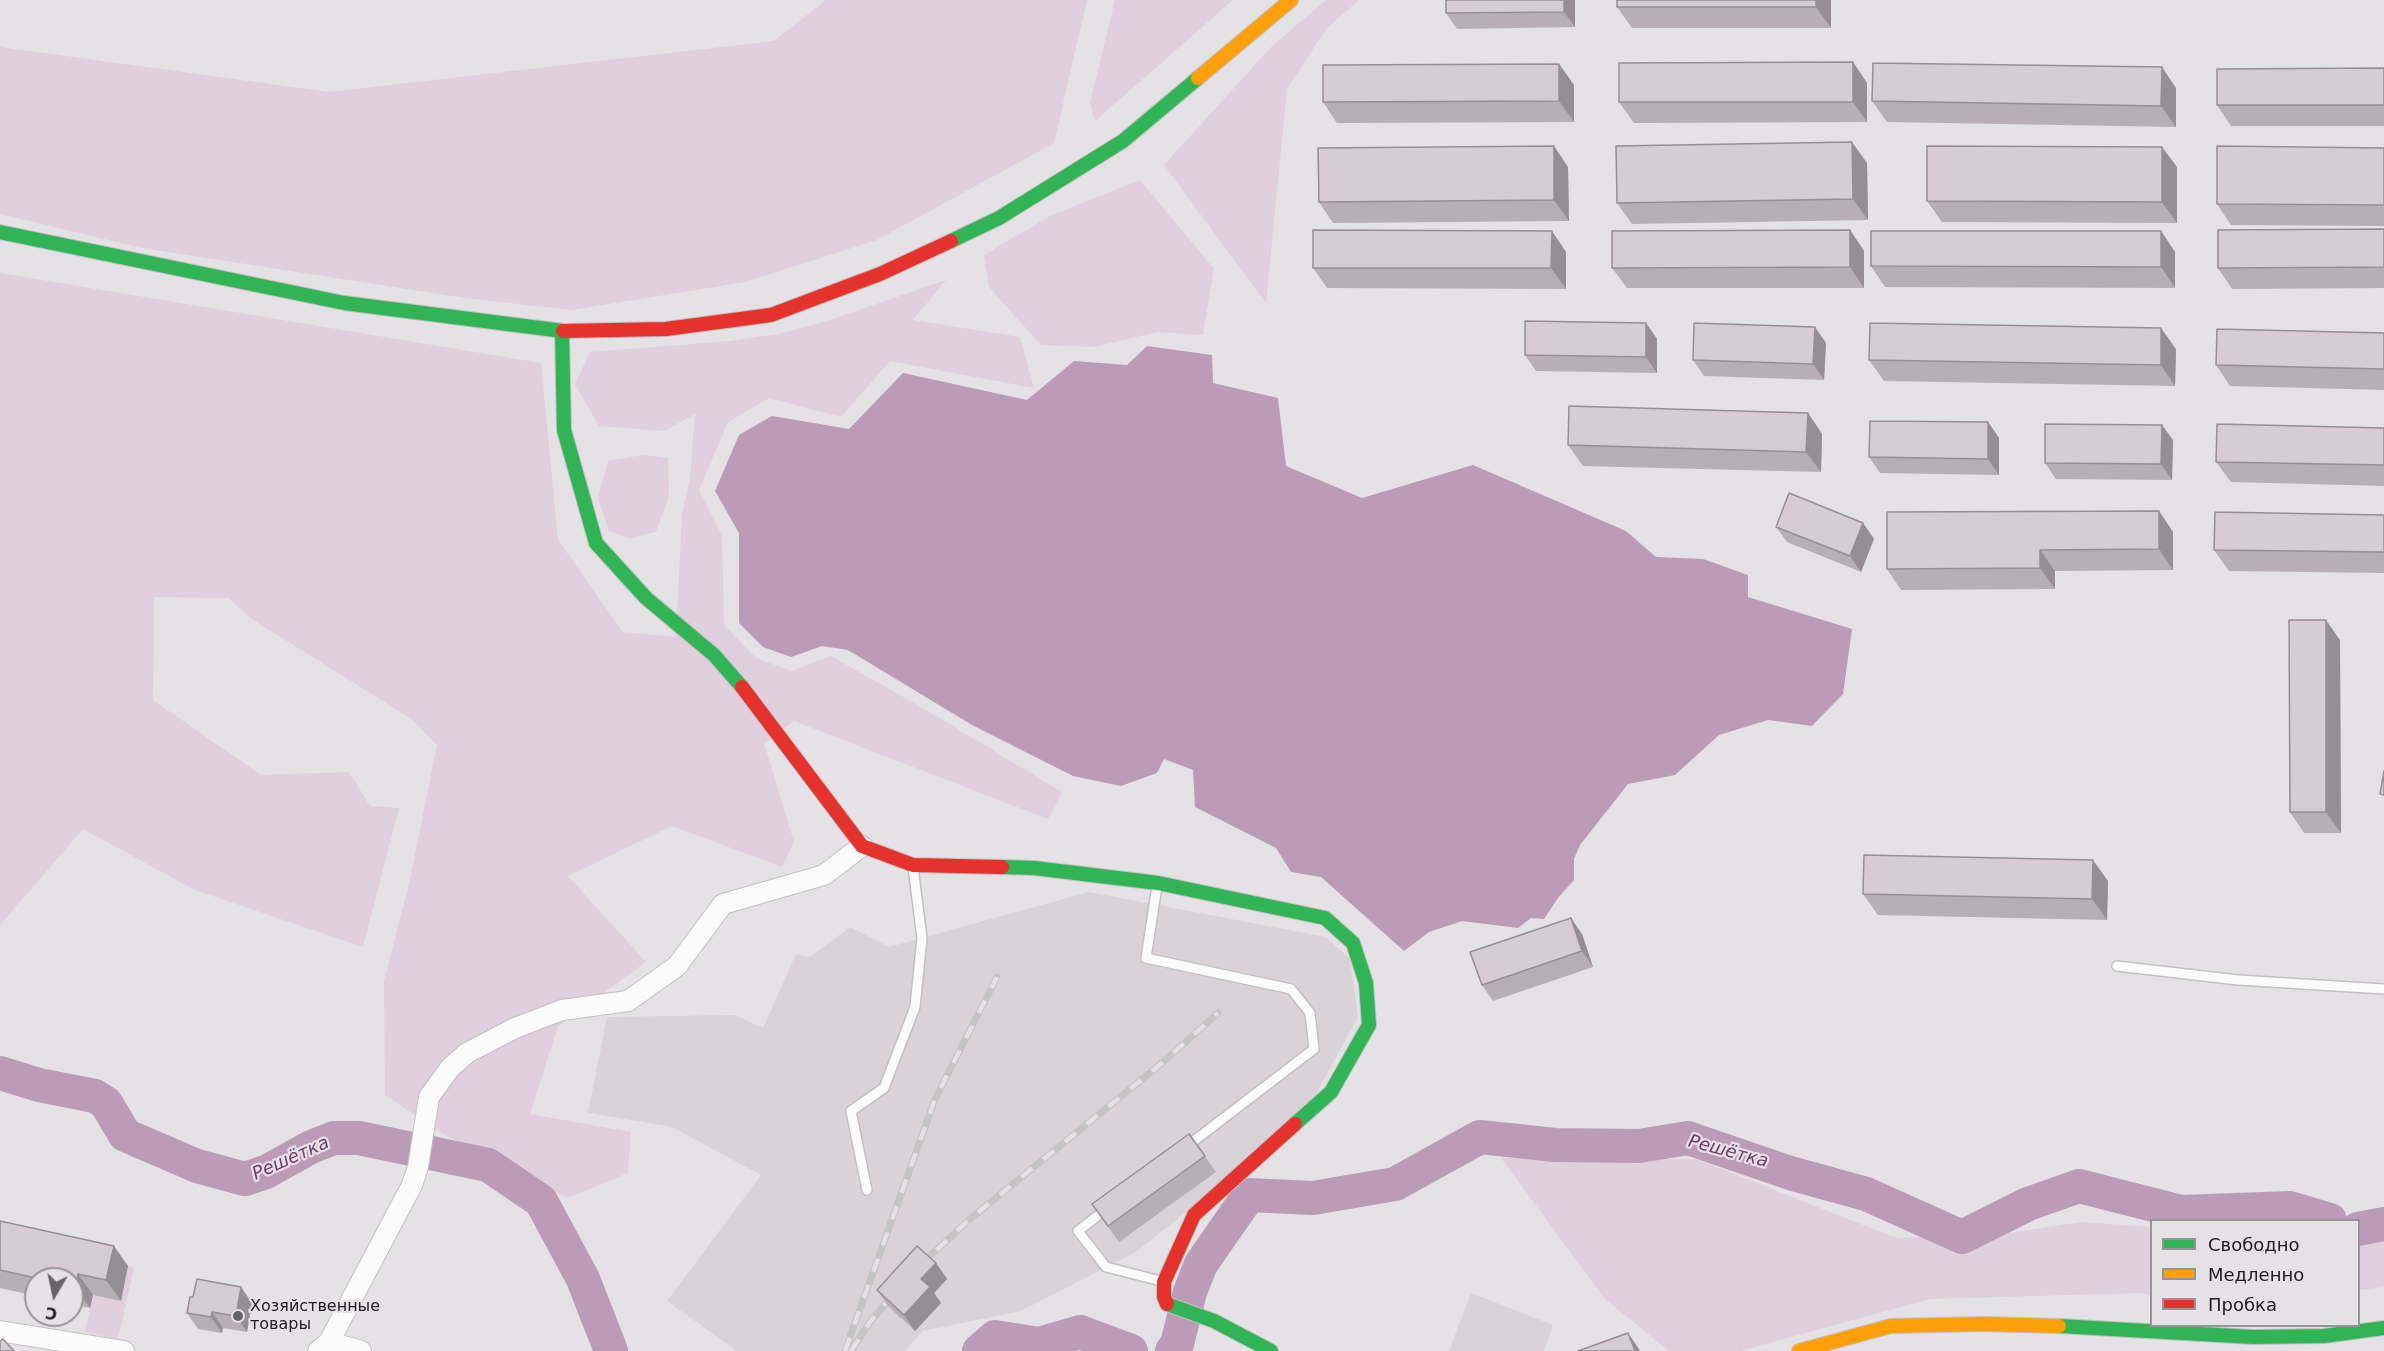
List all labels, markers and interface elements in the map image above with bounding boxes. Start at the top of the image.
water label: Решётка [1686,1131,1770,1173]
water label: Решётка [249,1132,333,1186]
legend [2150,1219,2360,1327]
text: Свободно [2208,1234,2300,1255]
text: Медленно [2208,1264,2304,1285]
north arrow [24,1267,84,1327]
text: Пробка [2208,1294,2277,1315]
place label: Хозяйственные товары [250,1297,380,1335]
text: С [44,1303,59,1324]
marker: Хозяйственные товары [231,1309,245,1323]

